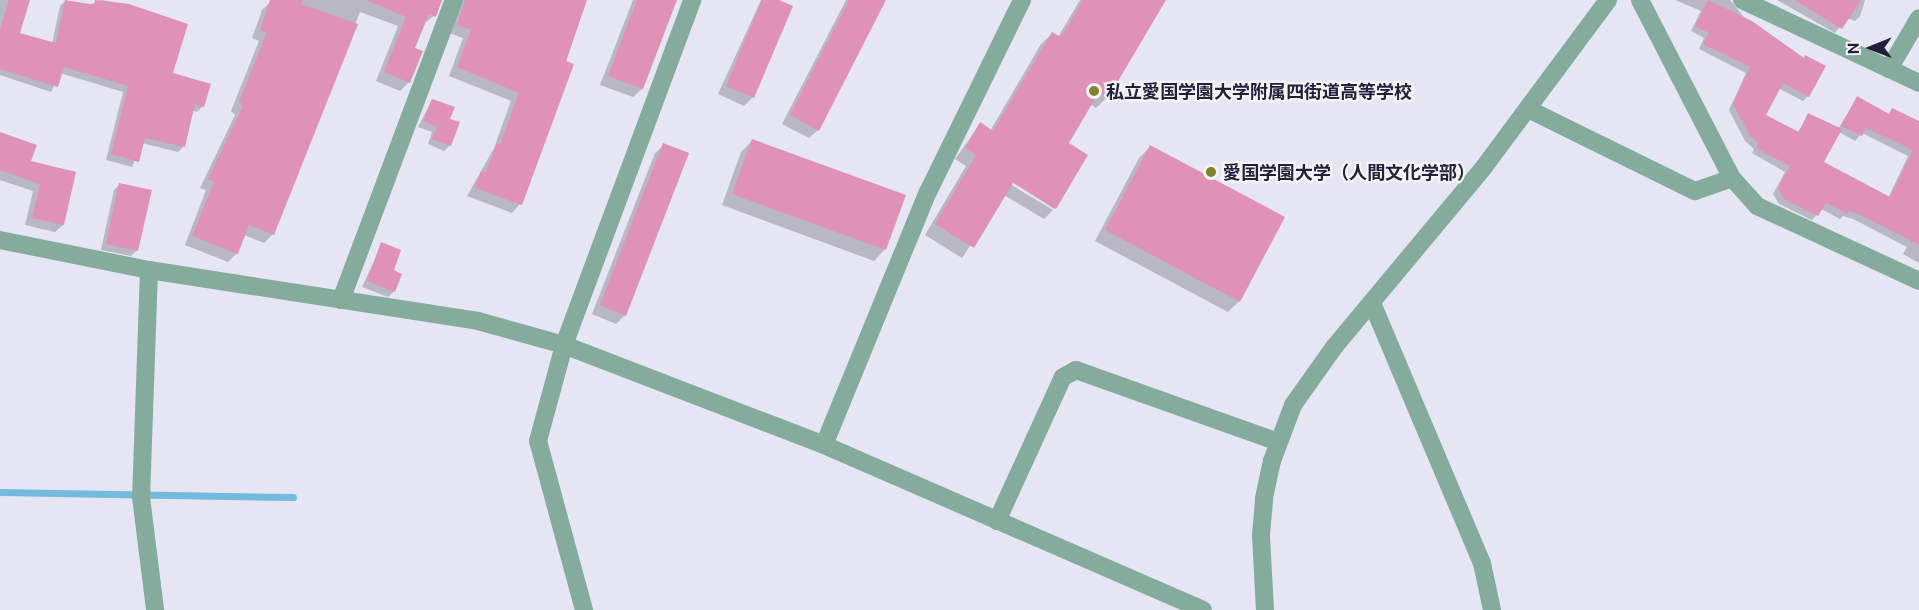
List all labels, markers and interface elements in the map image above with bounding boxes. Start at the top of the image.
north arrow [1841,18,1901,78]
text: N [1844,42,1862,54]
place label: 私立愛国学園大学附属四街道高等学校 [1106,80,1412,102]
marker: 私立愛国学園大学附属四街道高等学校 [1087,84,1101,98]
place label: 愛国学園大学（人間文化学部） [1223,161,1475,183]
marker: 愛国学園大学（人間文化学部） [1204,165,1218,179]

